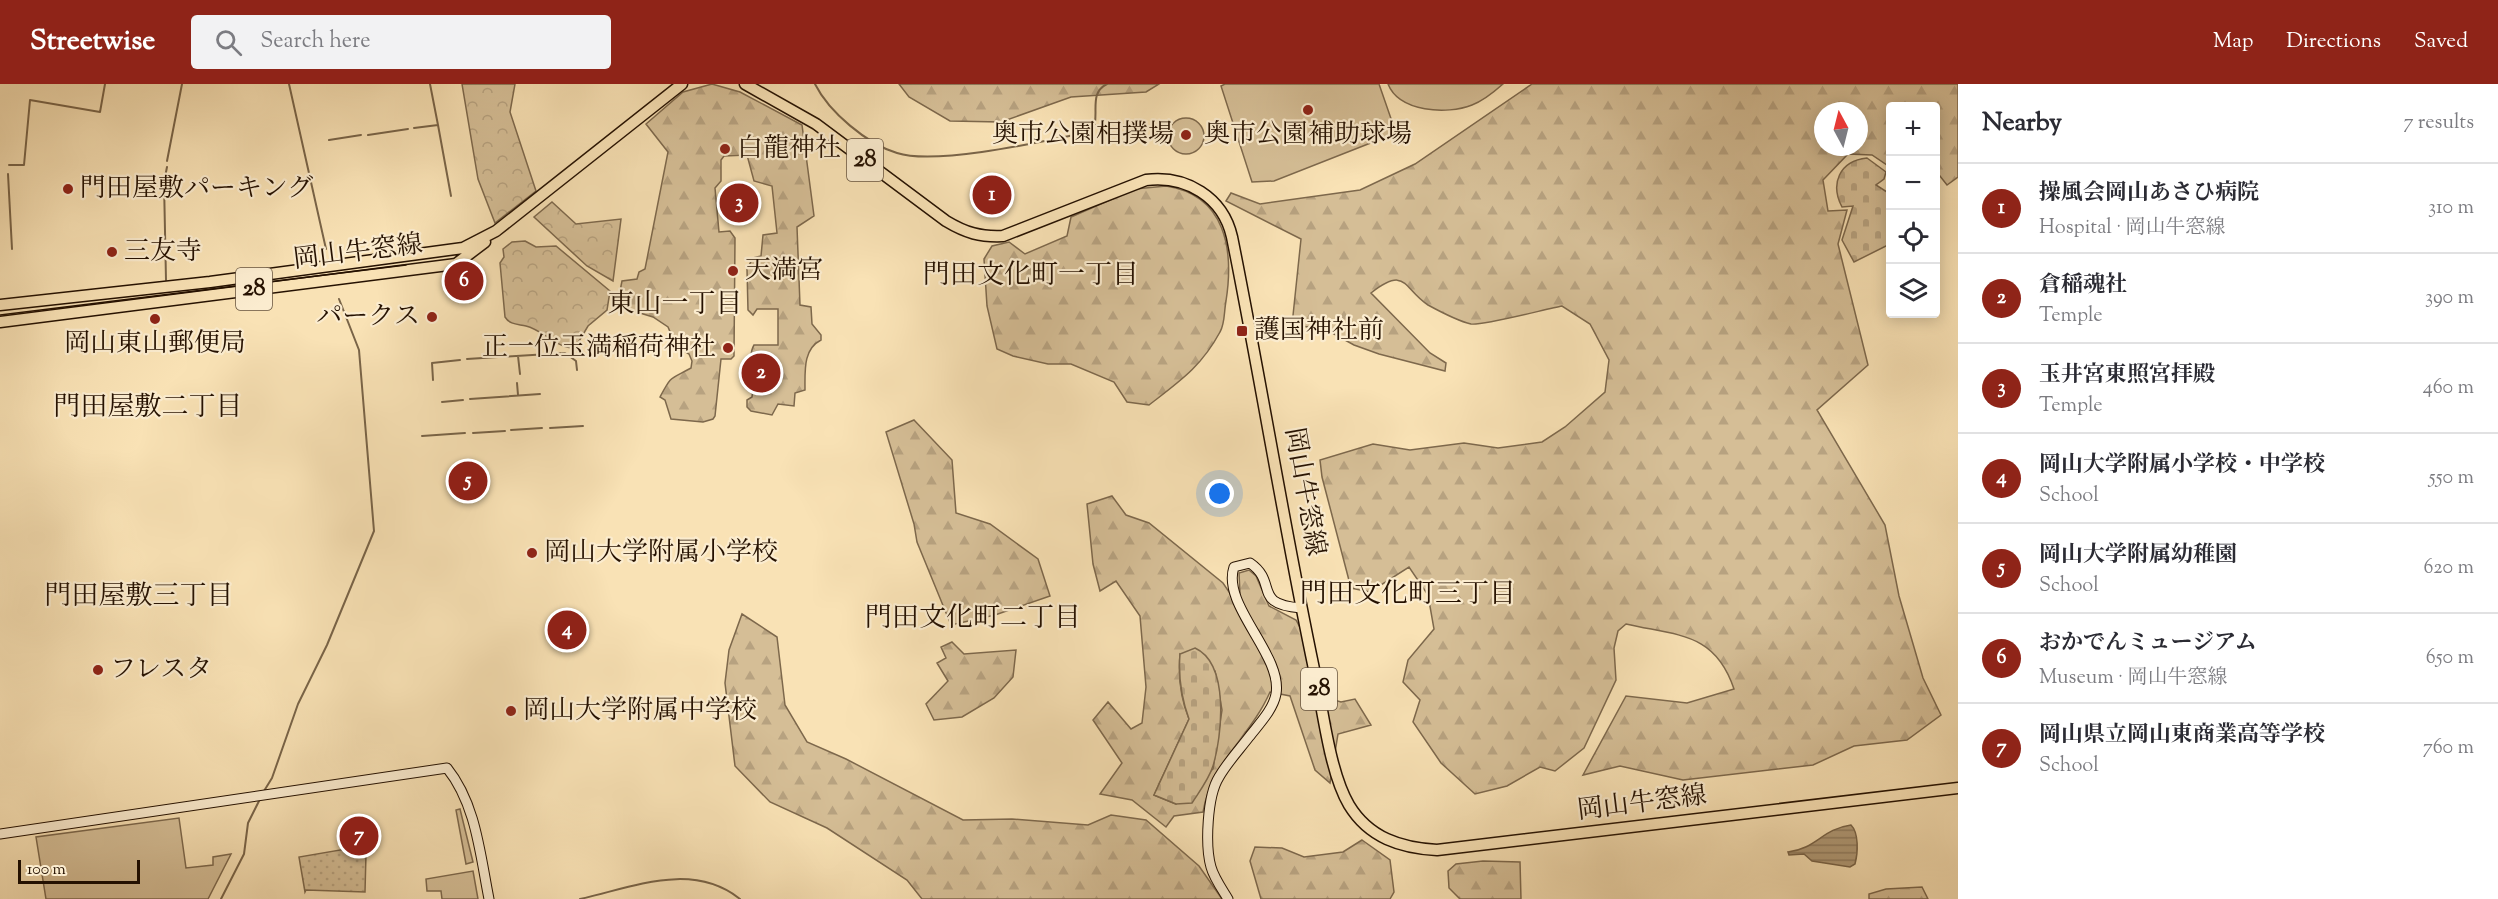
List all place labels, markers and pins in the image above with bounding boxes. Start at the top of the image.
marker: 奥市公園補助球場 [1301,103,1315,117]
place label: 奥市公園相撲場 [992,117,1174,154]
place label: 奥市公園補助球場 [1204,117,1412,154]
marker: 奥市公園相撲場 [1179,128,1193,142]
place label: 白龍神社 [737,131,841,168]
marker: 白龍神社 [718,142,732,156]
place label: 門田屋敷パーキング [80,171,313,208]
pin: 1 [972,172,1012,218]
pin: 3 [720,180,758,226]
marker: 門田屋敷パーキング [61,182,75,196]
place label: 三友寺 [124,234,202,271]
marker: 三友寺 [105,245,119,259]
place label: 天満宮 [745,253,823,290]
pin: 6 [444,258,484,304]
marker: 天満宮 [726,264,740,278]
place label: パークス [316,299,420,336]
marker: パークス [425,310,439,324]
marker: 岡山東山郵便局 [148,312,162,326]
place label: 護国神社前 [1254,313,1384,350]
marker: 護国神社前 [1235,324,1249,338]
place label: 岡山東山郵便局 [64,326,246,363]
place label: 正一位玉満稲荷神社 [482,330,716,367]
marker: 正一位玉満稲荷神社 [721,341,735,355]
pin: 2 [742,350,780,396]
pin: 5 [448,458,488,504]
place label: 岡山大学附属小学校 [544,535,778,572]
marker: 岡山大学附属小学校 [525,546,539,560]
pin: 4 [548,608,586,652]
place label: フレスタ [110,652,212,689]
marker: フレスタ [91,663,105,677]
place label: 岡山大学附属中学校 [523,693,757,730]
marker: 岡山大学附属中学校 [504,704,518,718]
pin: 7 [340,814,378,858]

